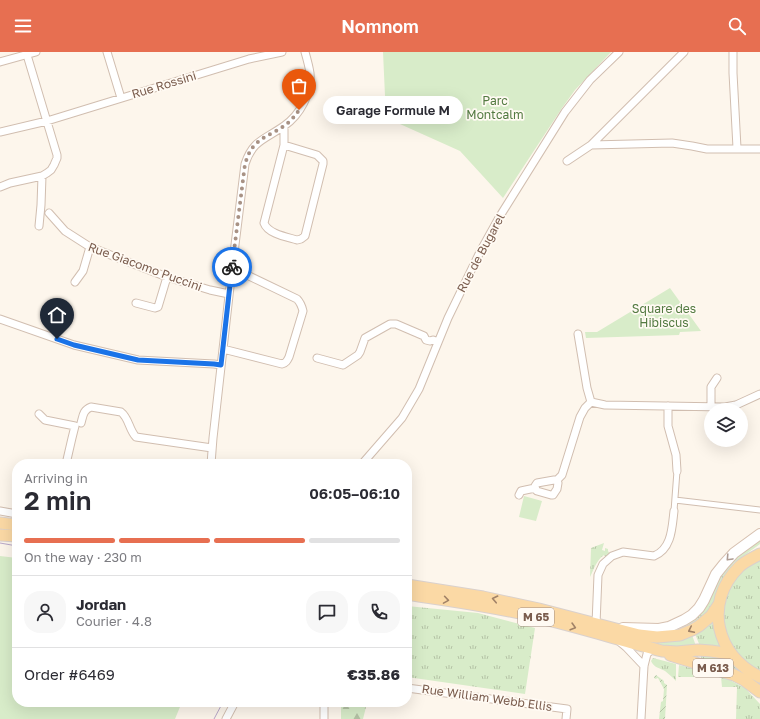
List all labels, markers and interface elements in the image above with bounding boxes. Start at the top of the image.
icon: menu [12,15,34,37]
text: Nomnom [341,15,419,37]
icon: search [726,15,748,37]
street label: Rue Rossini [130,68,198,101]
pin [282,69,316,110]
icon: bag [288,75,310,97]
park label: Parc Montcalm [466,93,524,122]
callout: Garage Formule M [323,96,463,124]
text: Garage Formule M [336,102,450,118]
street label: Rue de Bugarel [453,211,508,295]
street label: Rue Giacomo Puccini [86,239,204,294]
courier [212,247,252,287]
icon: bike [221,256,243,278]
pin [40,298,74,339]
park label: Square des Hibiscus [632,301,696,330]
icon: home [46,304,68,326]
map controls [704,403,748,447]
button: layers [704,403,748,447]
text: Arriving in [24,470,88,486]
text: 06:05–06:10 [309,484,400,502]
text: 2 min [24,485,92,516]
text: On the way · 230 m [24,549,142,565]
one-way arrow [727,553,734,561]
button: person [24,591,66,633]
button: chat [306,591,348,633]
button: phone [358,591,400,633]
text: Jordan [76,595,126,613]
one-way arrow [442,595,449,604]
one-way arrow [492,596,498,604]
road number: M 65 [518,608,554,626]
text: Courier · 4.8 [76,613,152,629]
one-way arrow [569,622,576,631]
one-way arrow [688,625,695,633]
road number: M 613 [693,659,733,677]
text: Order #6469 [24,665,115,683]
text: €35.86 [347,665,400,683]
street label: Rue William Webb Ellis [421,681,553,714]

